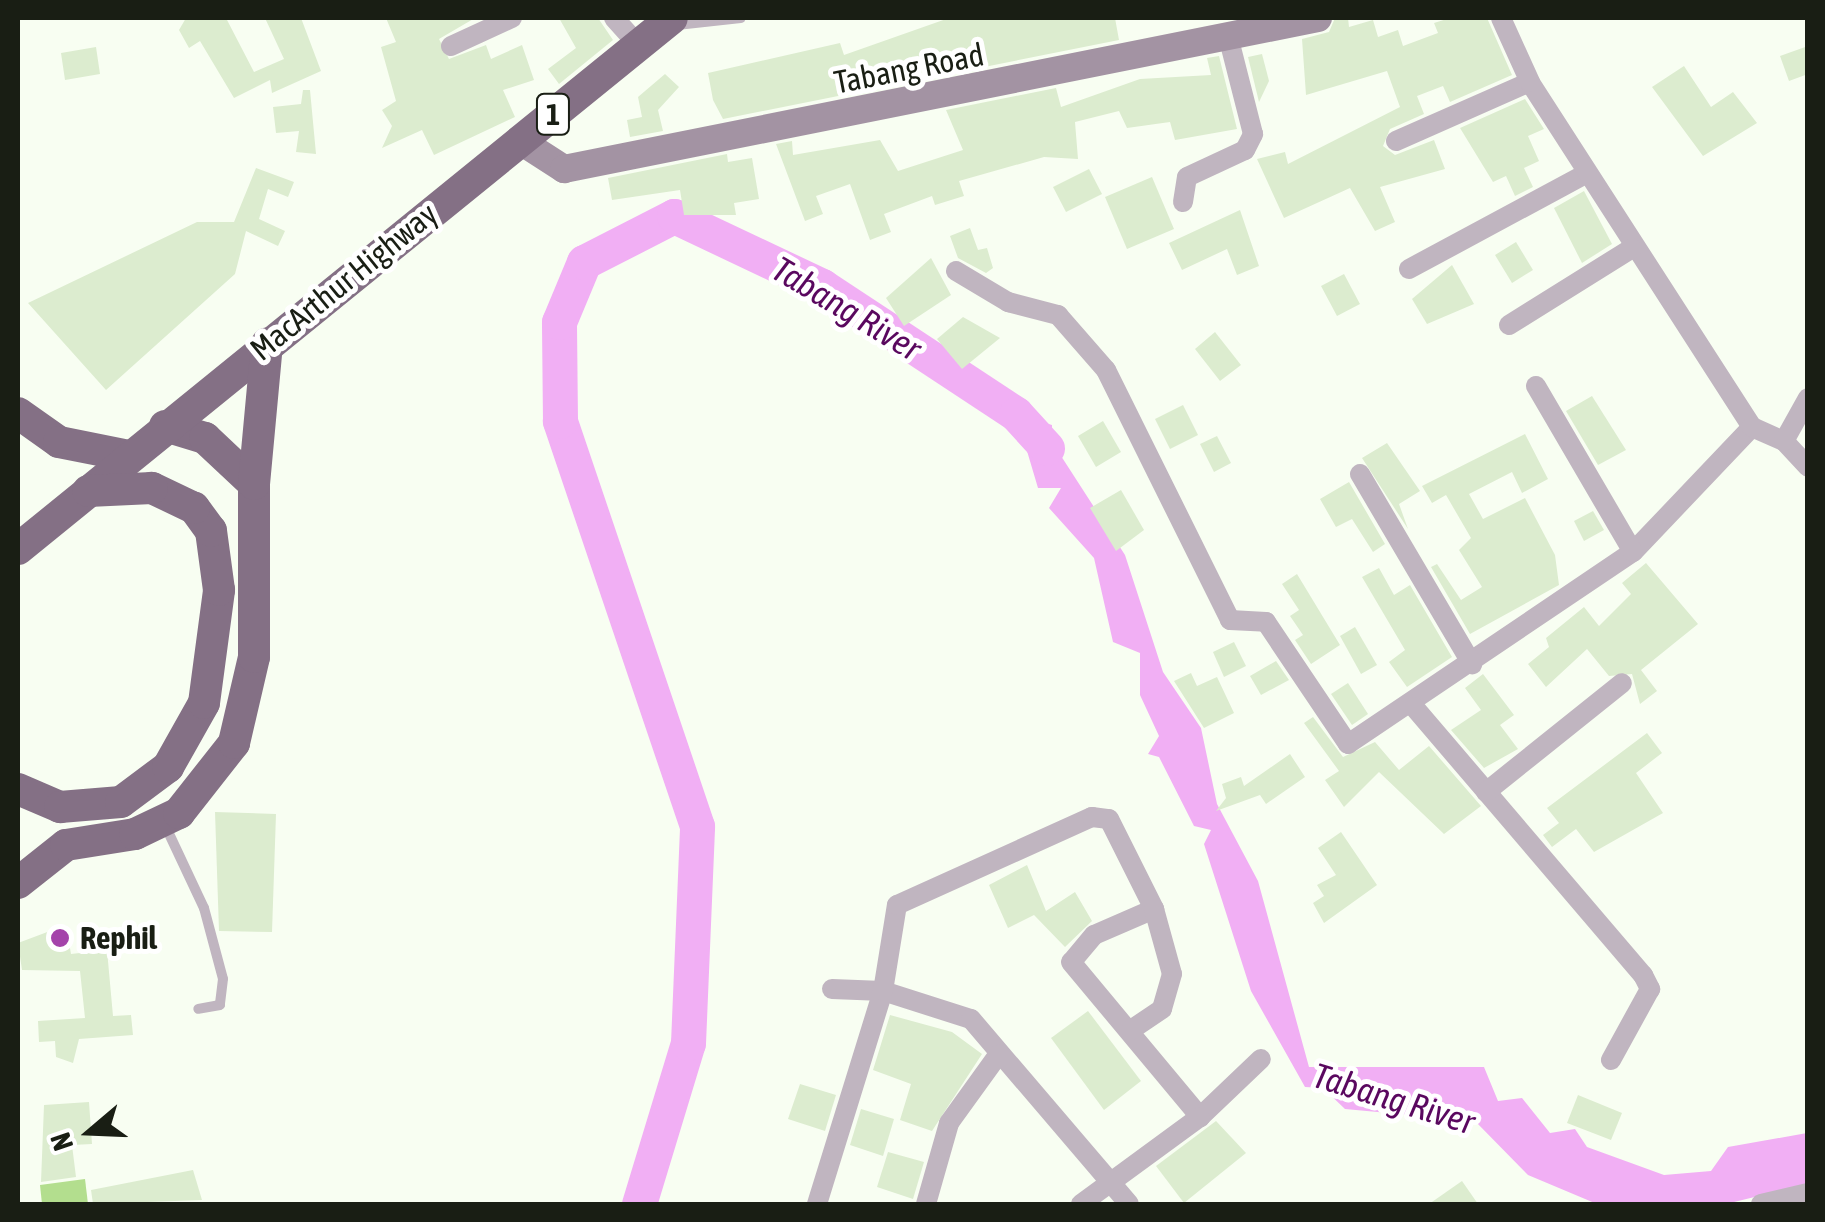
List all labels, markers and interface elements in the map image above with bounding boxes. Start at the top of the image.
street label: Tabang Road [831,36,987,102]
road number: 1 [536,89,570,139]
street label: MacArthur Highway [243,195,445,369]
water label: Tabang River [765,247,929,369]
place label: Rephil [80,919,157,957]
marker: Rephil [49,927,71,949]
water label: Tabang River [1308,1054,1480,1142]
north arrow [40,1082,140,1182]
text: N [44,1129,79,1155]

